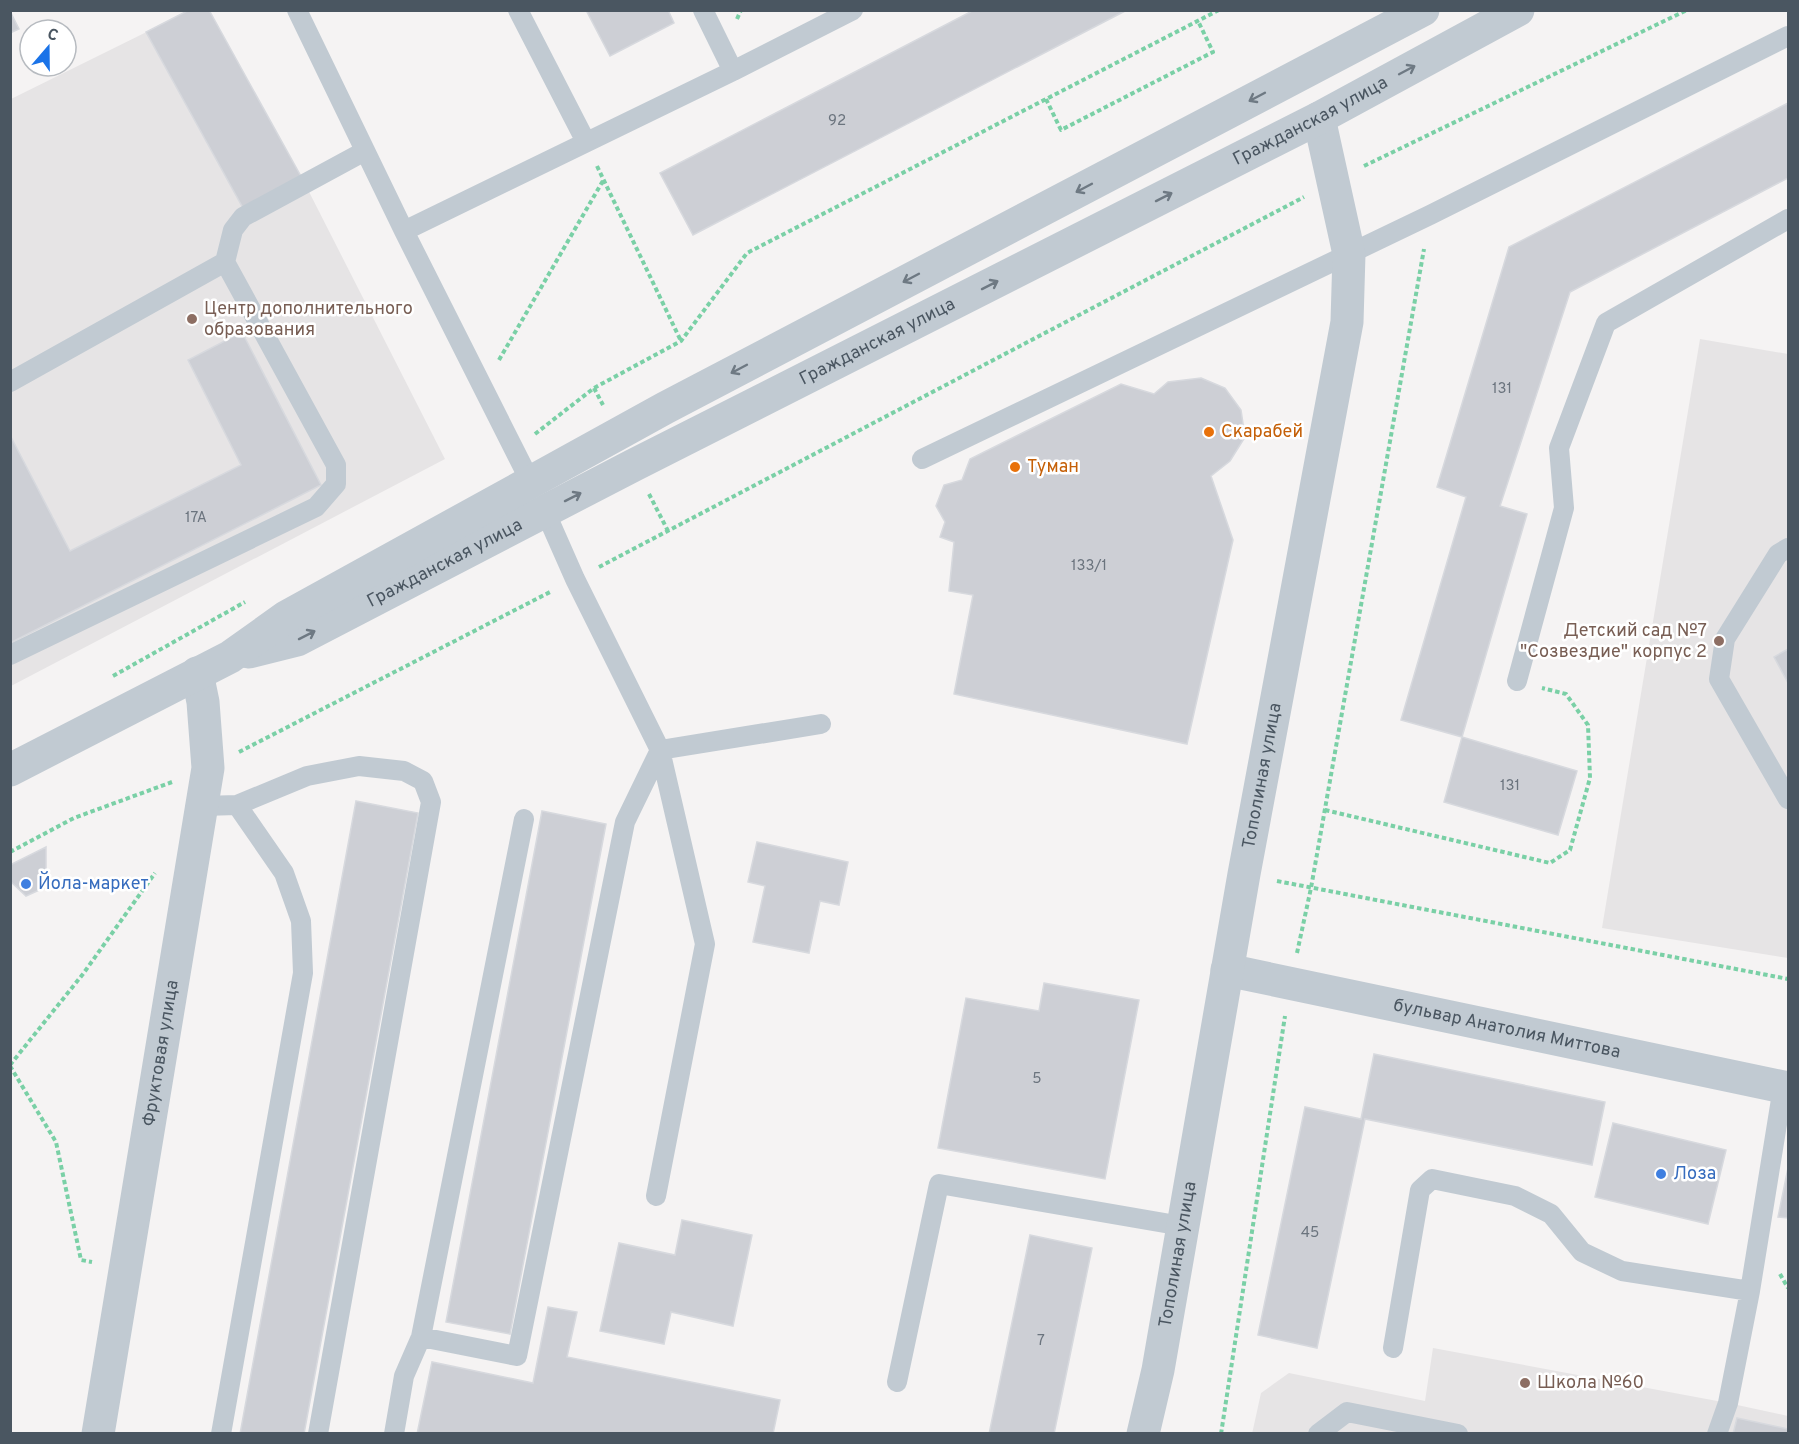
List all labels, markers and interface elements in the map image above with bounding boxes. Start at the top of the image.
north arrow [18,18,78,78]
text: С [44,25,61,47]
one-way arrow [1398,64,1416,75]
street label: Гражданская улица [1229,71,1392,171]
one-way arrow [1248,92,1266,103]
house number: 92 [828,112,846,131]
one-way arrow [1076,182,1093,194]
one-way arrow [1155,190,1173,202]
one-way arrow [903,273,921,285]
one-way arrow [981,278,999,290]
street label: Гражданская улица [796,293,959,391]
place label: Центр дополнительного образования [204,298,413,342]
marker: Центр дополнительного образования [185,312,199,326]
one-way arrow [731,363,748,375]
house number: 131 [1492,380,1512,399]
place label: Скарабей [1221,421,1303,444]
marker: Скарабей [1202,425,1216,439]
place label: Туман [1027,456,1079,479]
marker: Туман [1008,460,1022,474]
one-way arrow [564,491,581,503]
house number: 17А [185,509,207,528]
street label: Гражданская улица [363,513,526,613]
house number: 133/1 [1071,557,1107,576]
place label: Детский сад №7 "Созвездие" корпус 2 [1520,620,1707,664]
one-way arrow [297,629,315,640]
marker: Детский сад №7 "Созвездие" корпус 2 [1712,634,1726,648]
street label: Тополиная улица [1237,701,1287,851]
house number: 131 [1500,777,1520,796]
place label: Йола-маркет [38,871,149,896]
marker: Йола-маркет [19,877,33,891]
street label: Фруктовая улица [137,978,184,1128]
street label: бульвар Анатолия Миттова [1391,994,1623,1064]
house number: 5 [1032,1070,1042,1089]
place label: Лоза [1673,1163,1716,1186]
marker: Лоза [1654,1167,1668,1181]
street label: Тополиная улица [1154,1180,1202,1329]
house number: 45 [1301,1224,1319,1243]
house number: 7 [1037,1332,1045,1351]
place label: Школа №60 [1537,1372,1644,1395]
marker: Школа №60 [1518,1376,1532,1390]

